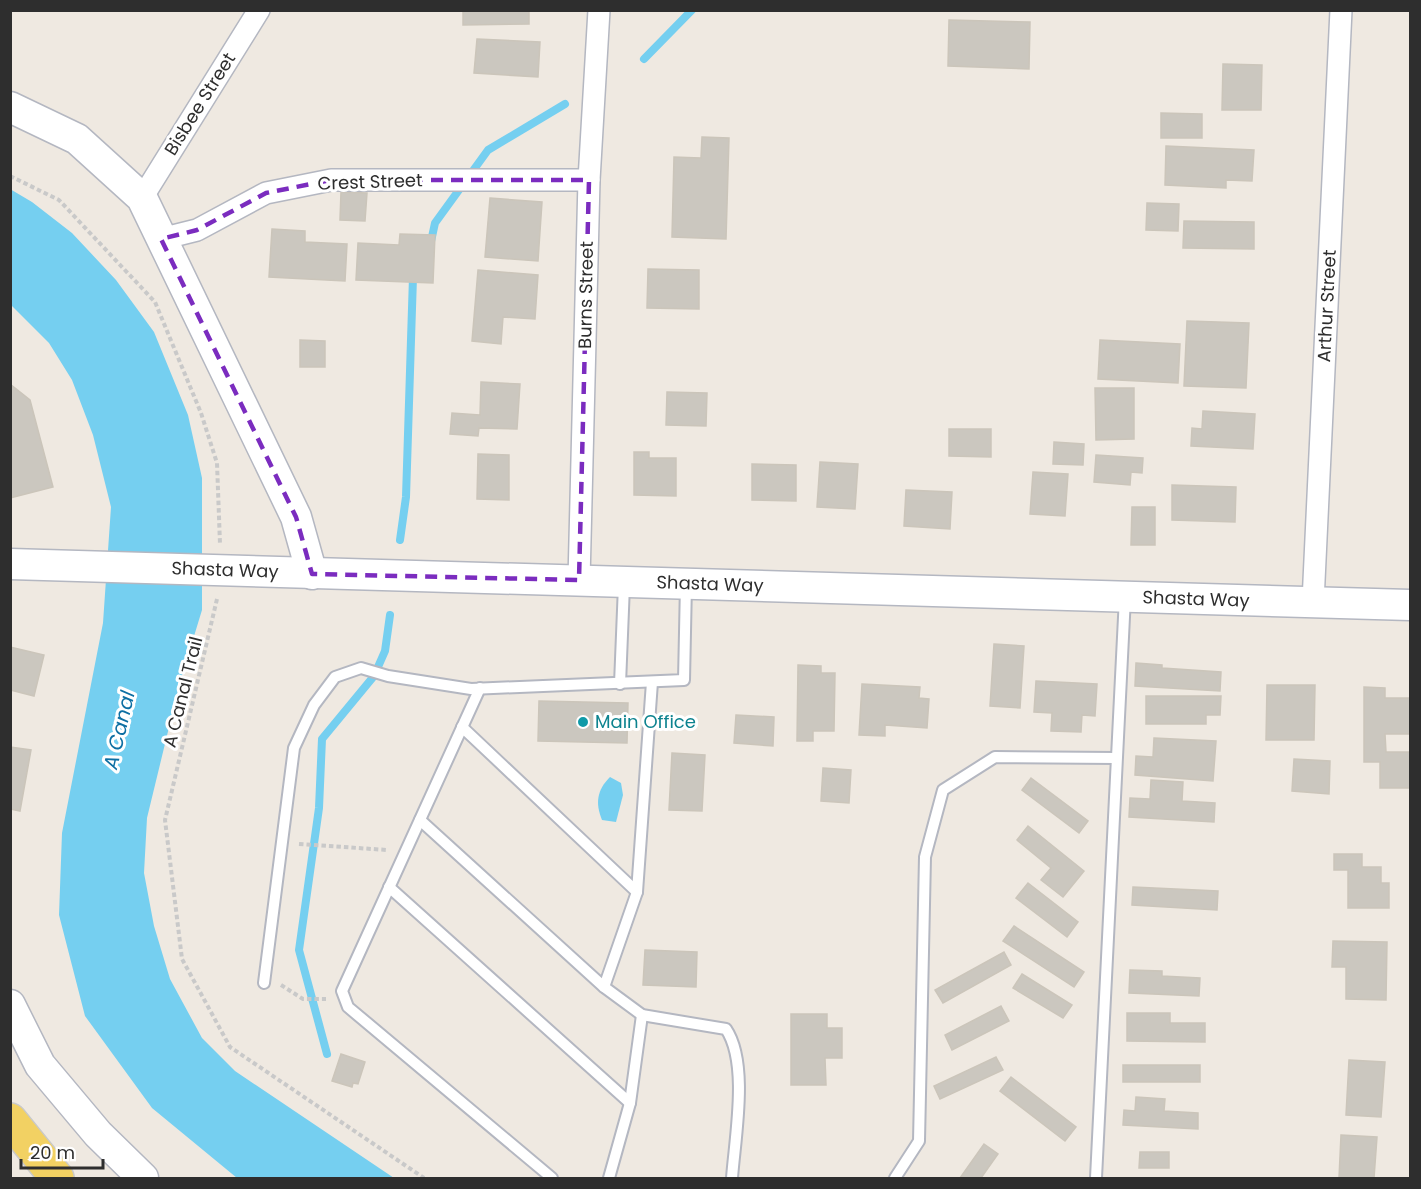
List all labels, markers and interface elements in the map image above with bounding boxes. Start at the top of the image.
street label: Bisbee Street [158,48,241,160]
street label: Crest Street [317,167,423,196]
street label: Burns Street [572,241,599,349]
street label: Arthur Street [1311,249,1342,363]
street label: Shasta Way [171,555,279,584]
street label: Shasta Way [656,569,764,598]
street label: Shasta Way [1142,584,1250,613]
street label: A Canal Trail [157,634,208,750]
water label: A Canal [96,688,142,773]
place label: Main Office [595,709,696,734]
marker: Main Office [576,715,590,729]
scale bar [21,1132,104,1170]
text: 20 m [30,1140,75,1165]

